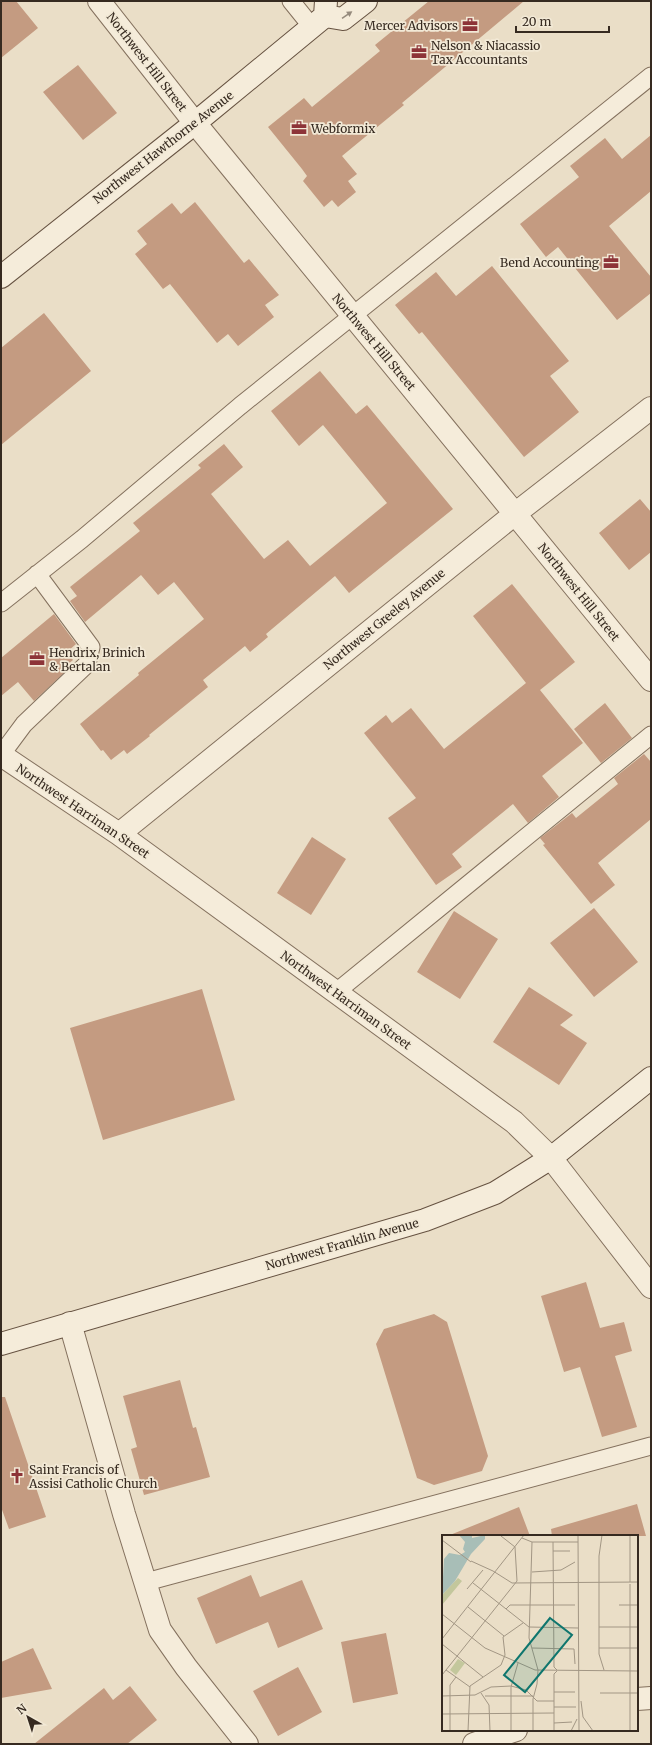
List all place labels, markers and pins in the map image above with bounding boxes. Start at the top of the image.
office icon: Mercer Advisors [461,16,479,34]
place label: Mercer Advisors [364,18,458,33]
place label: Nelson & Niacassio Tax Accountants [431,38,540,67]
office icon: Nelson & Niacassio Tax Accountants [410,43,428,61]
office icon: Webformix [290,119,308,137]
place label: Webformix [310,121,376,136]
office icon: Bend Accounting [602,253,620,271]
place label: Bend Accounting [500,255,600,270]
place label: Hendrix, Brinich & Bertalan [49,645,145,674]
office icon: Hendrix, Brinich & Bertalan [28,650,46,668]
place label: Saint Francis of Assisi Catholic Church [28,1462,158,1491]
church icon: Saint Francis of Assisi Catholic Church [8,1467,26,1485]

